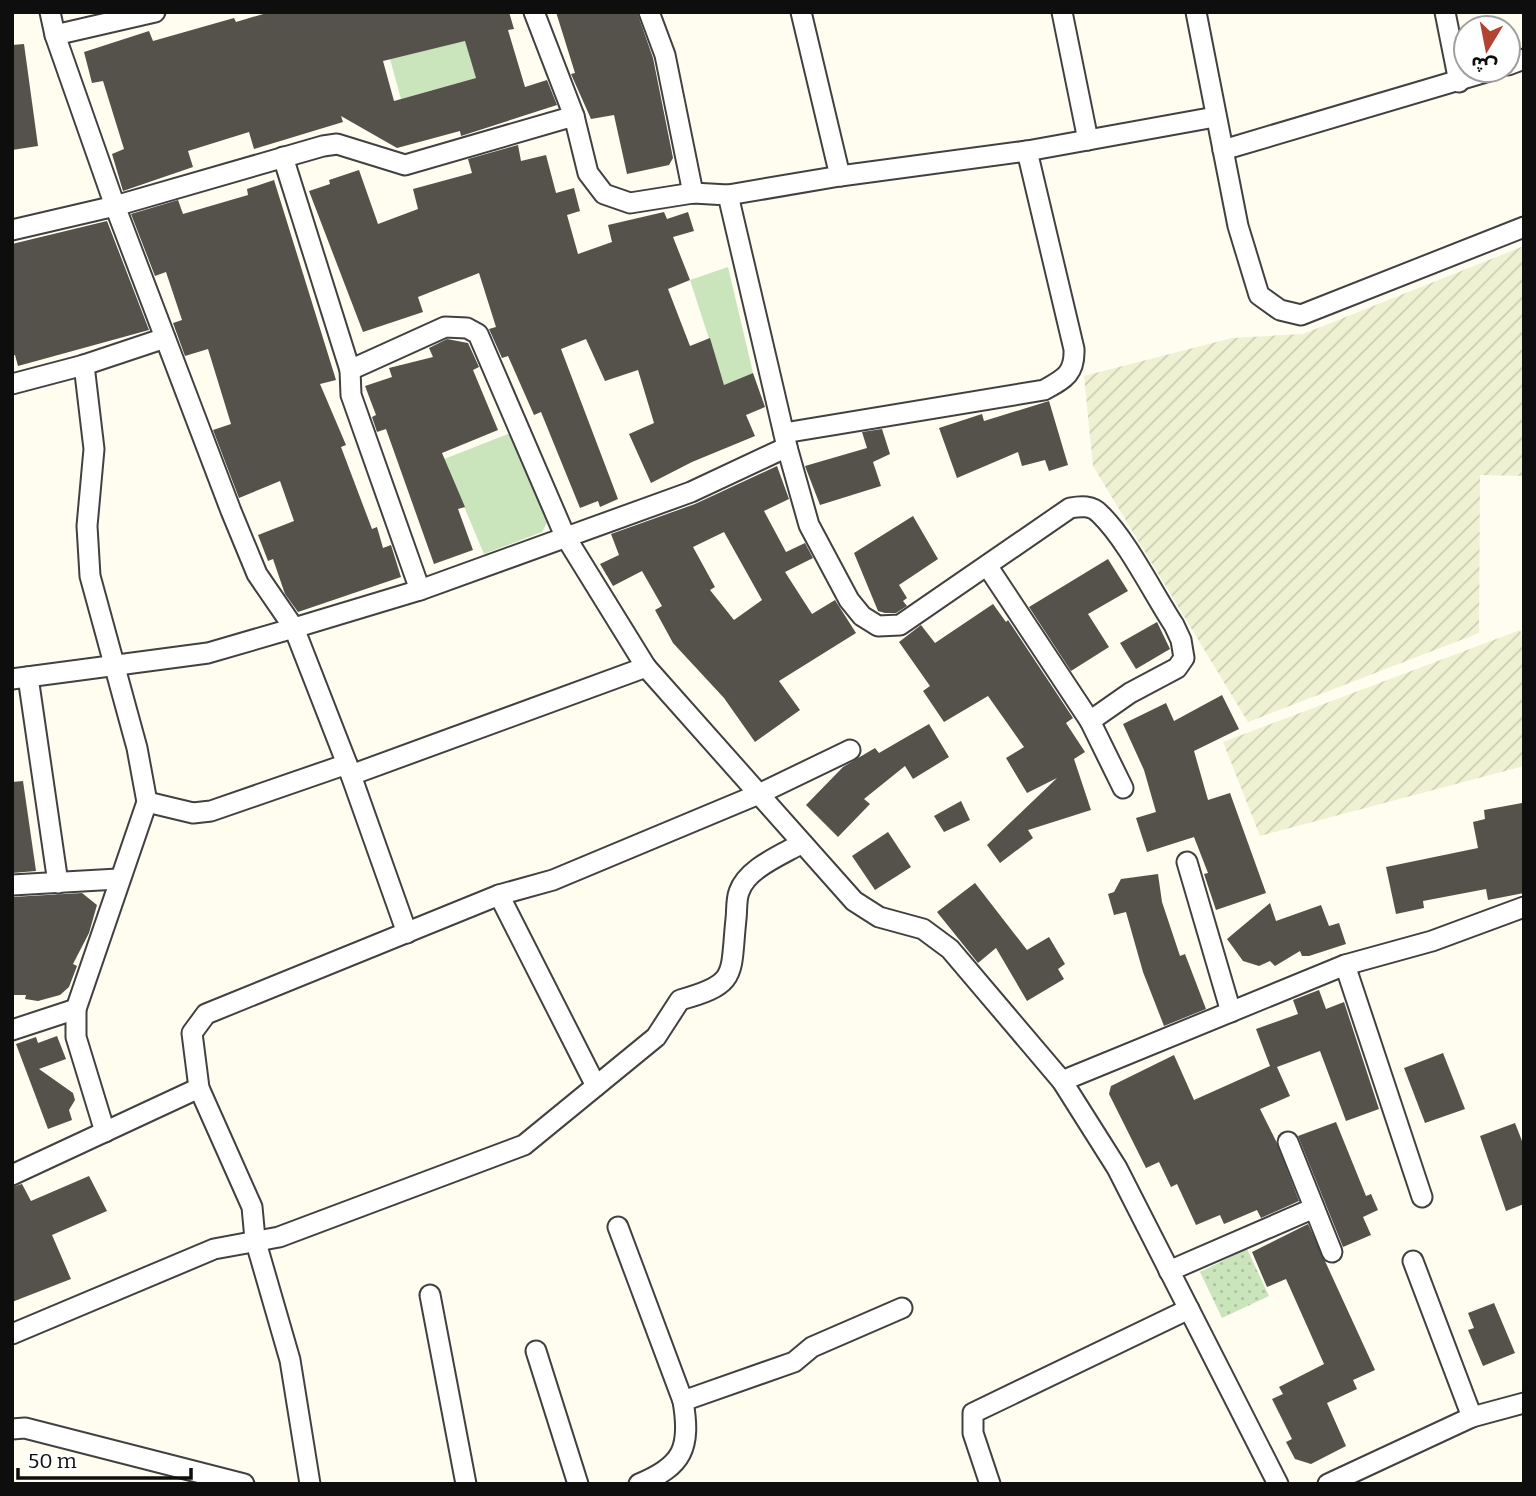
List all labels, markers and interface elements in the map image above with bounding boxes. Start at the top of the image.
north arrow [1452,14,1522,84]
text: ش [1469,52,1499,79]
scale bar [18,1436,191,1480]
text: 50 m [28,1448,77,1474]

